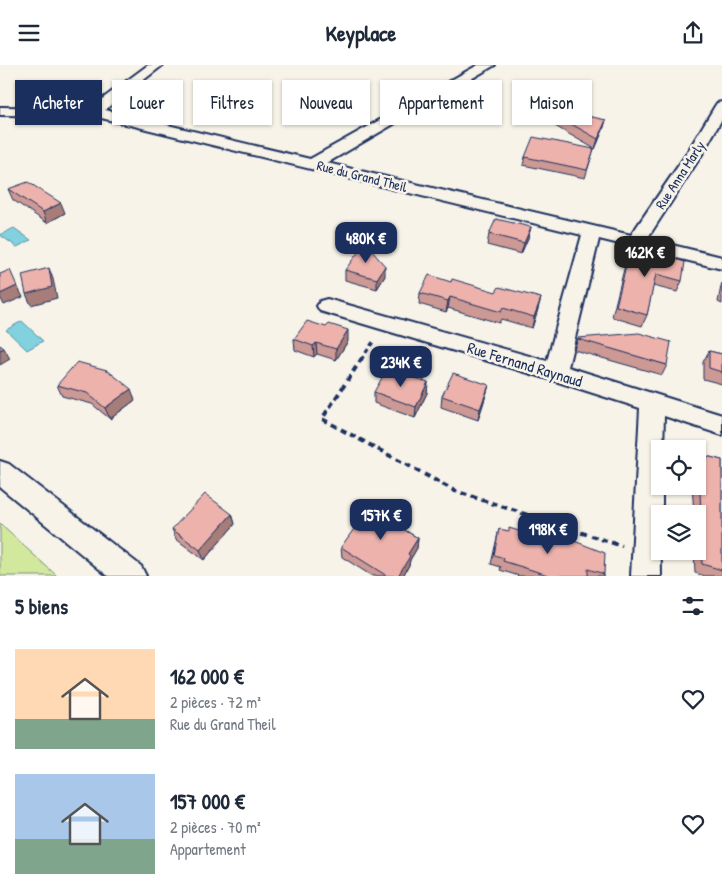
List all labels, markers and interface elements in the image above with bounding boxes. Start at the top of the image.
text: Keyplace [326,18,396,48]
icon: menu [15,19,43,47]
icon: share [679,19,707,47]
chip: Acheter [15,80,102,125]
chip: Louer [112,80,183,125]
chip: Filtres [193,80,272,125]
chip: Nouveau [282,80,370,125]
chip: Appartement [380,80,502,125]
chip: Maison [512,80,592,125]
street label: Rue Anna Marly [650,137,710,213]
street label: Rue du Grand Theil [315,155,410,196]
pin: 480K € [325,221,407,264]
text: 480K € [346,227,386,249]
pin: 162K € [604,235,686,278]
text: 162K € [625,241,665,263]
street label: Rue Fernand Raynaud [465,336,585,392]
pin: 234K € [360,345,442,388]
text: 234K € [381,351,421,373]
map controls [651,440,706,560]
button: locate [651,440,706,495]
pin: 157K € [340,499,422,541]
text: 157K € [361,504,401,526]
button: layers [651,505,706,560]
pin: 198K € [507,513,589,555]
text: 198K € [529,518,567,540]
text: 5 biens [15,592,68,621]
icon: filters [679,592,707,620]
text: 162 000 € [170,662,244,691]
icon: home [55,669,115,729]
icon: heart [679,685,707,713]
text: 2 pièces · 72 m² [170,691,261,713]
text: Rue du Grand Theil [170,713,276,735]
text: 157 000 € [170,787,245,816]
icon: home [55,794,115,854]
icon: heart [679,810,707,838]
text: 2 pièces · 70 m² [170,816,261,838]
text: Appartement [170,838,246,860]

